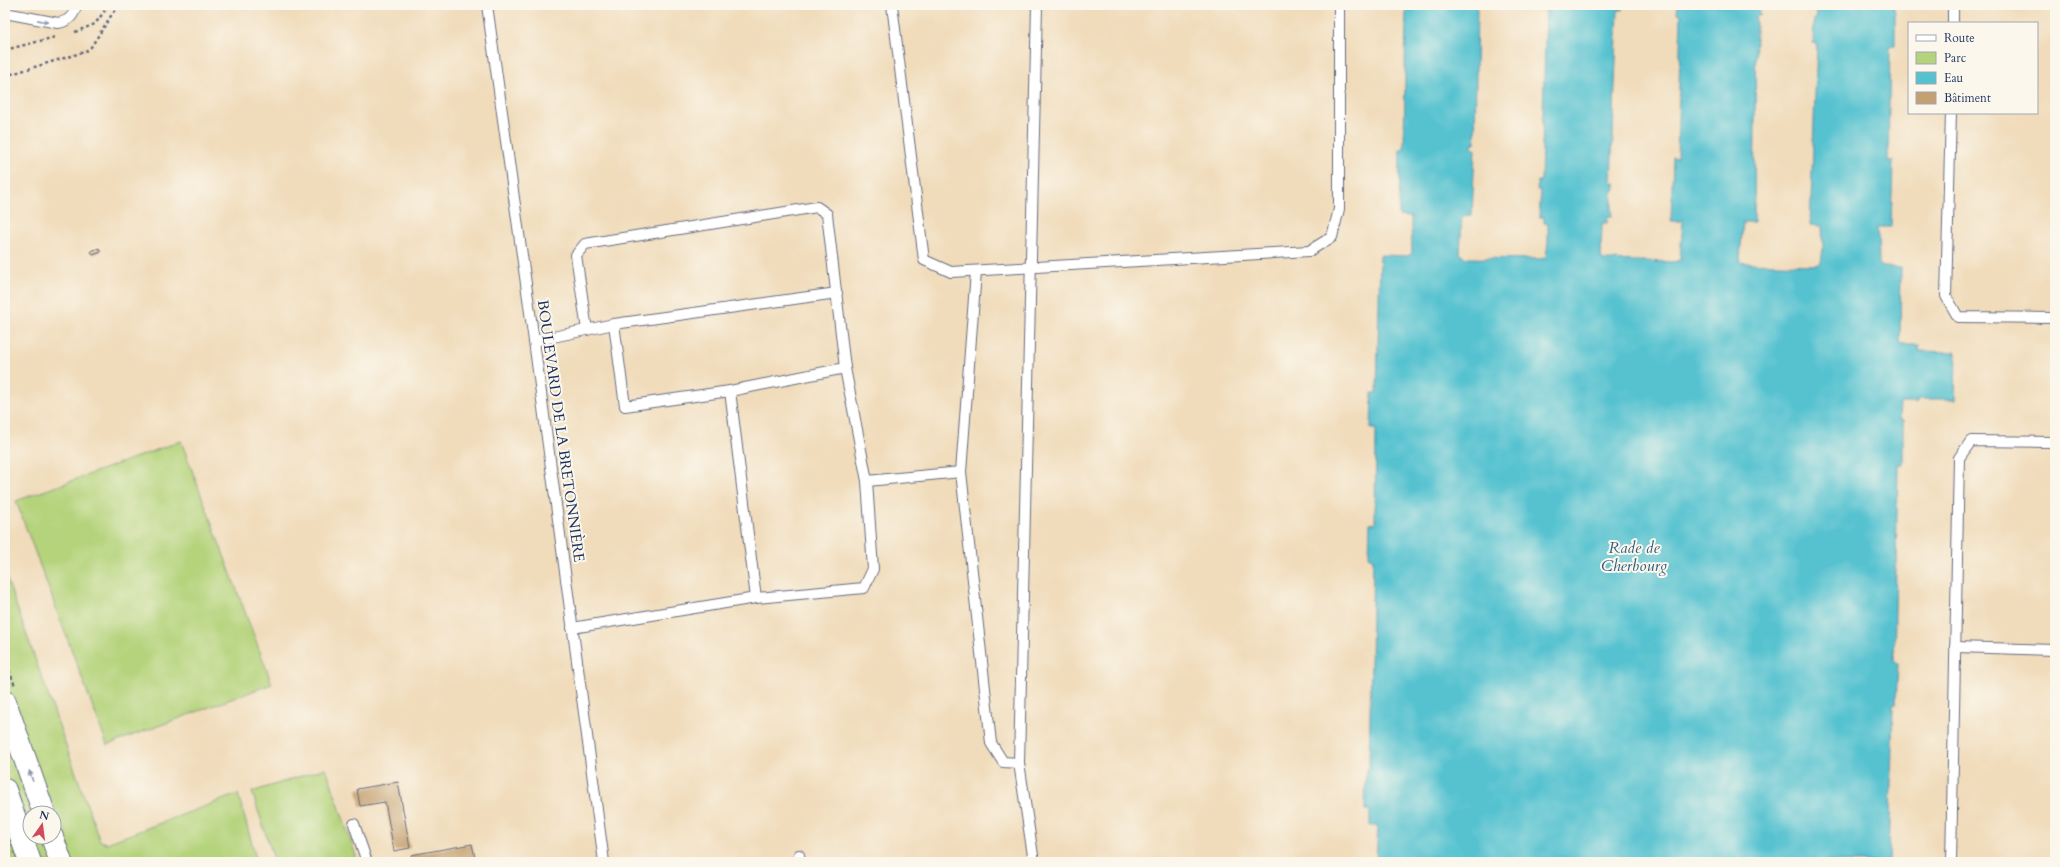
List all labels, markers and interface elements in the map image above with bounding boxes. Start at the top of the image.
one-way arrow [37,18,49,24]
legend [1908,22,2038,114]
text: Route [1944,30,1975,46]
text: Parc [1944,50,1967,66]
text: Eau [1944,70,1964,86]
text: Bâtiment [1944,90,1991,106]
street label: BOULEVARD DE LA BRETONNIÈRE [533,299,589,563]
water label: Rade de Cherbourg [1601,537,1668,577]
one-way arrow [28,770,34,782]
north arrow [22,805,62,845]
text: N [38,807,51,824]

